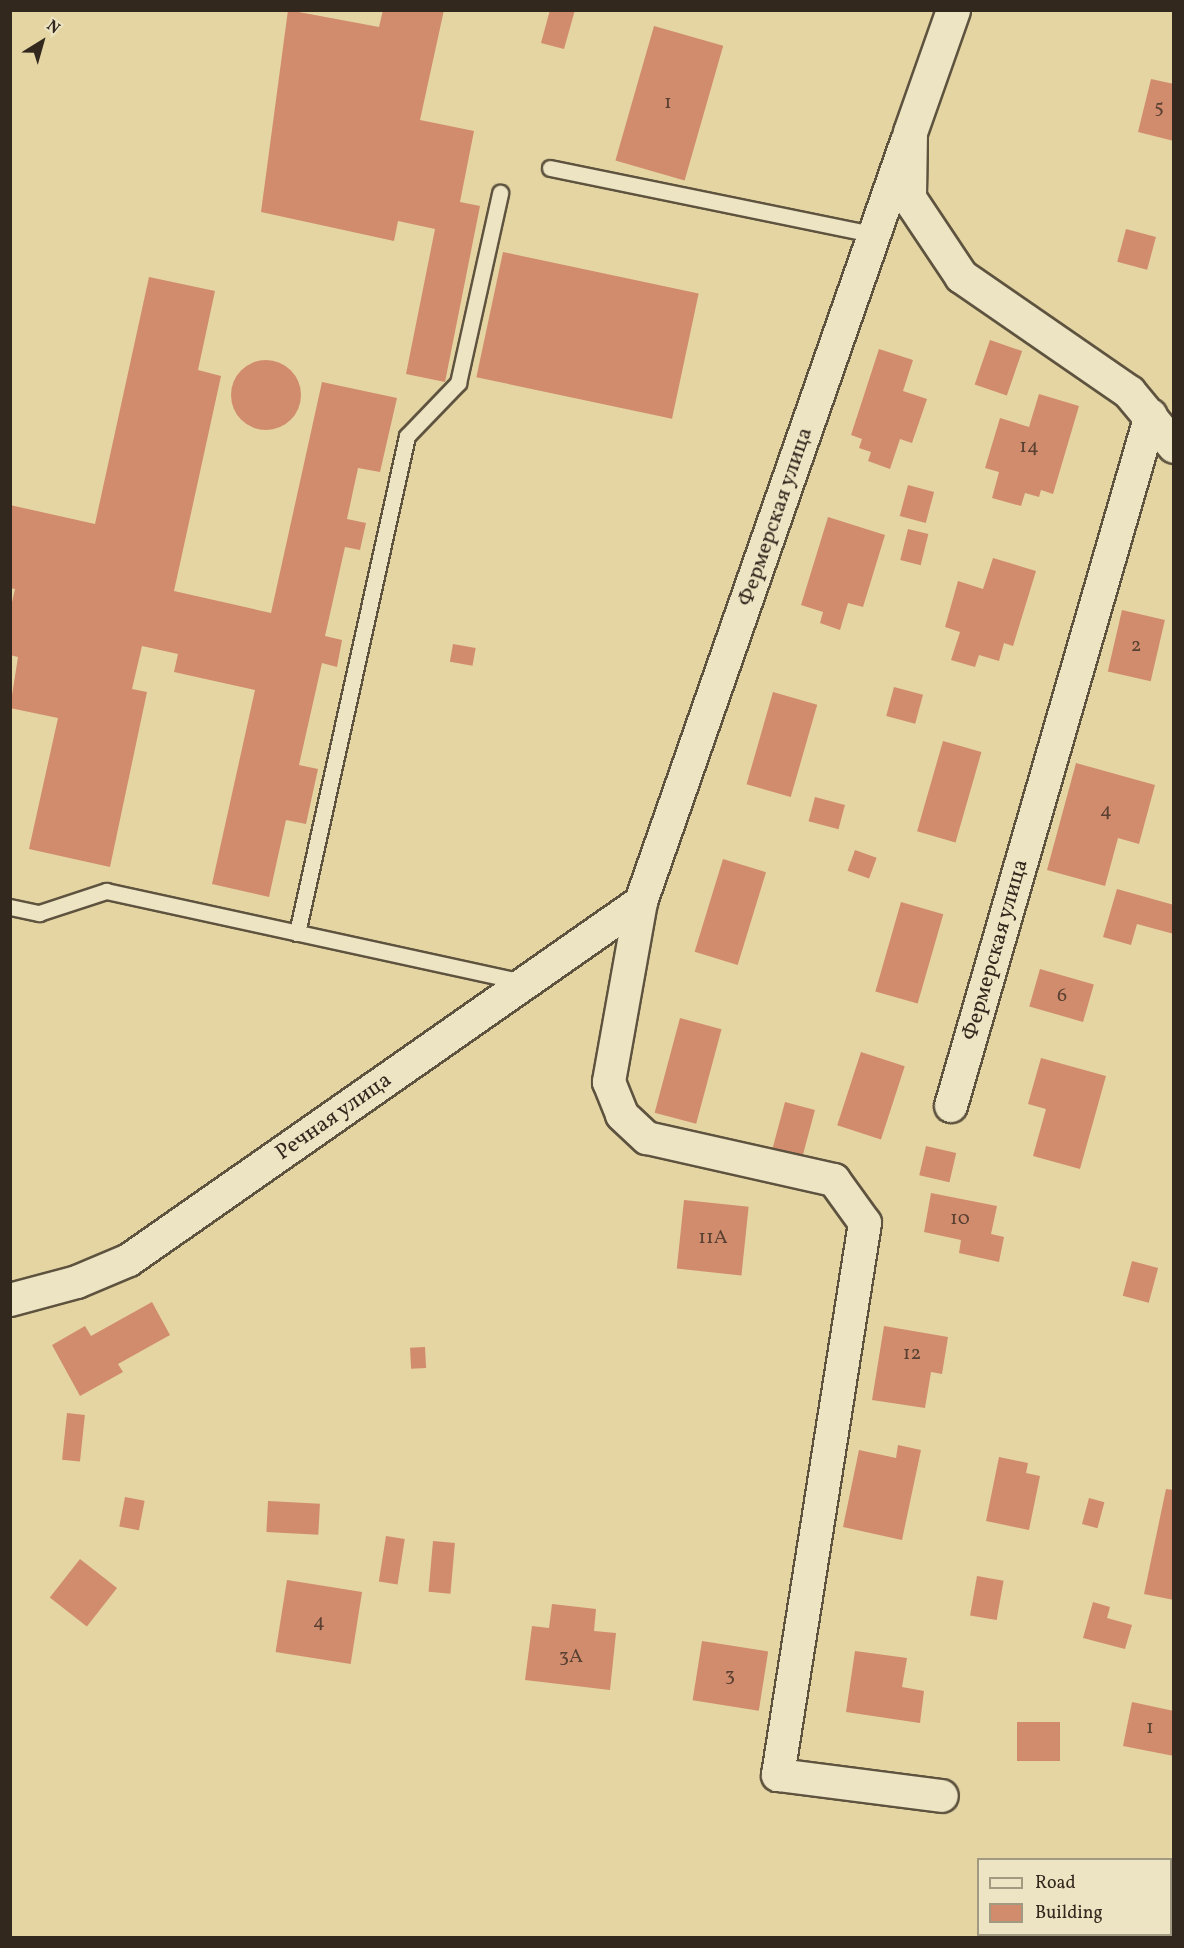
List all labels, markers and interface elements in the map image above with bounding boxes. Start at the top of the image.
north arrow [12,12,72,72]
text: N [42,15,64,40]
house number: 1 [664,91,672,115]
house number: 5 [1154,96,1164,120]
street label: Фермерская улица [733,424,819,610]
house number: 14 [1019,435,1039,459]
house number: 2 [1131,634,1141,658]
house number: 4 [1100,799,1112,823]
street label: Фермерская улица [957,856,1035,1044]
house number: 6 [1057,984,1067,1008]
street label: Речная улица [271,1067,397,1167]
house number: 10 [950,1207,970,1231]
house number: 11А [698,1226,728,1250]
house number: 12 [903,1342,921,1366]
house number: 4 [313,1610,325,1634]
house number: 3А [559,1645,583,1669]
house number: 3 [725,1664,735,1688]
house number: 1 [1146,1716,1154,1740]
legend [977,1858,1172,1936]
text: Road [1035,1871,1076,1896]
text: Building [1035,1901,1103,1926]

